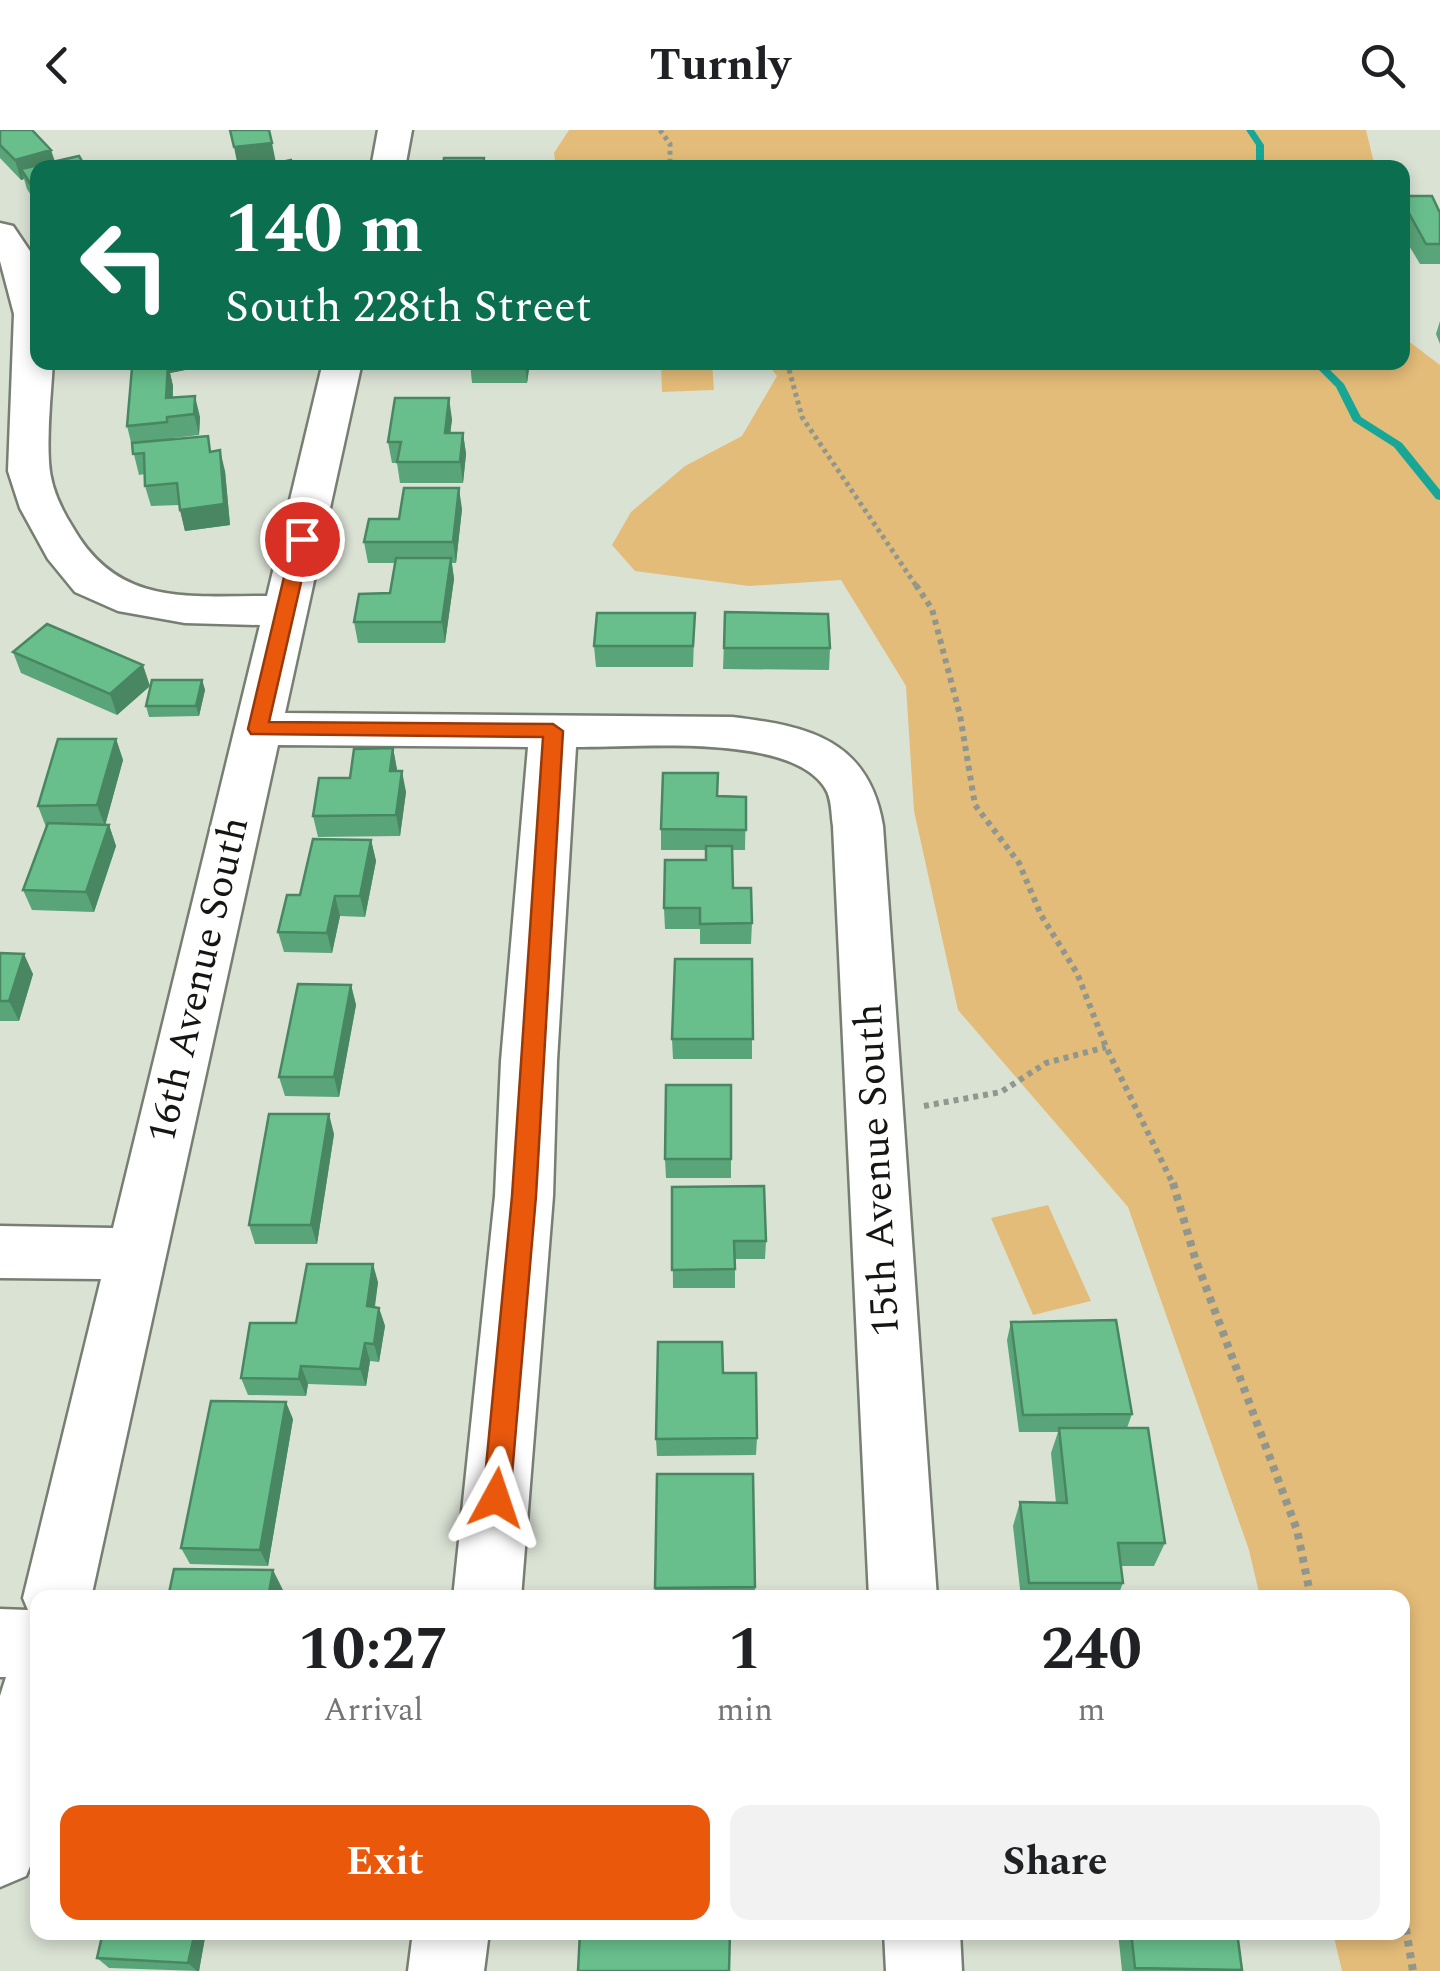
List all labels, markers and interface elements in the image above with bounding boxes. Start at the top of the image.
text: Turnly [650,31,790,100]
icon: back [30,38,85,93]
icon: search [1355,38,1410,93]
text: 140 m [225,177,423,283]
icon: left [60,200,190,330]
text: South 228th Street [225,273,592,342]
pin [260,497,345,582]
icon: arrive [275,512,330,567]
street label: 16th Avenue South [132,811,266,1149]
street label: 15th Avenue South [839,1002,917,1338]
position arrow [444,1446,548,1550]
text: 10:27 [298,1604,449,1696]
text: 1 [728,1604,762,1696]
text: 240 [1041,1604,1142,1696]
text: Arrival [324,1686,423,1735]
text: min [717,1686,773,1735]
text: m [1078,1686,1105,1735]
button: Exit [60,1805,710,1920]
button: Share [730,1805,1380,1920]

